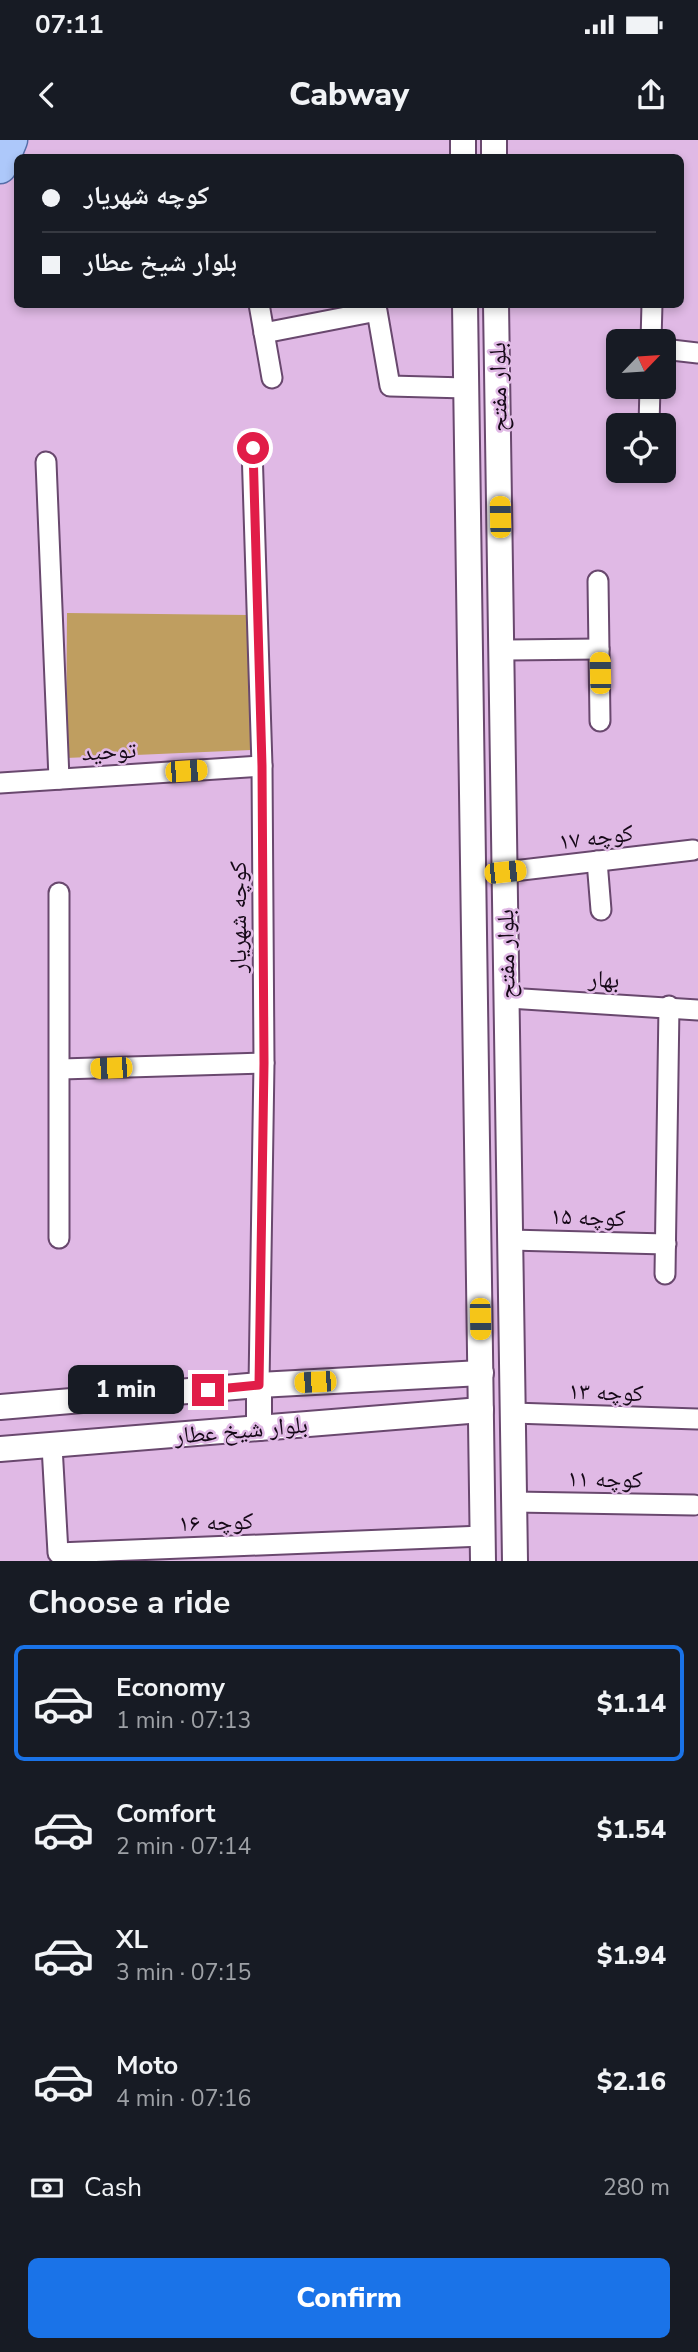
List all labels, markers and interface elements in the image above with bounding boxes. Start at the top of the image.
text: 07:11 [35,7,104,42]
text: Cabway [289,73,409,116]
icon: back [28,76,66,114]
icon: share [632,76,670,114]
text: کوچه شهریار [84,178,209,213]
text: بلوار شیخ عطار [84,245,237,280]
north arrow [606,329,676,399]
map controls [606,329,676,483]
street label: بلوار مفتح [481,342,515,432]
button: locate [606,413,676,483]
route start [237,432,269,464]
car [490,496,511,538]
car [590,652,611,694]
street label: توحید [81,734,137,768]
car [165,759,208,783]
street label: کوچه ۱۷ [557,817,635,857]
car [484,859,527,885]
street label: کوچه شهریار [222,861,254,974]
street label: بلوار مفتح [489,909,523,999]
street label: بهار [587,962,620,996]
car [90,1057,133,1079]
street label: کوچه ۱۵ [550,1200,626,1234]
car [470,1298,491,1340]
callout: 1 min [68,1366,184,1414]
car [294,1370,337,1394]
text: 1 min [96,1374,156,1405]
route end [192,1374,224,1406]
street label: کوچه ۱۳ [568,1375,644,1409]
street label: بلوار شیخ عطار [172,1408,309,1452]
street label: کوچه ۱۱ [567,1462,643,1496]
street label: کوچه ۱۶ [178,1505,254,1539]
text: Choose a ride [28,1581,230,1624]
text: Economy [116,1670,225,1705]
icon: car [32,1672,95,1735]
text: $1.14 [597,1686,666,1721]
text: 1 min · 07:13 [116,1705,251,1736]
text: Comfort [116,1796,216,1831]
icon: car [32,1798,95,1861]
text: $1.54 [597,1812,666,1847]
text: 2 min · 07:14 [116,1831,251,1862]
text: XL [116,1922,148,1957]
icon: car [32,1924,95,1987]
text: $1.94 [597,1938,666,1973]
text: 3 min · 07:15 [116,1957,251,1988]
text: Moto [116,2048,178,2083]
icon: car [32,2050,95,2113]
text: $2.16 [597,2064,666,2099]
text: 4 min · 07:16 [116,2083,251,2114]
icon: cash [28,2169,66,2207]
text: Cash [84,2170,142,2205]
text: 280 m [603,2172,670,2203]
button: Confirm [28,2258,670,2338]

